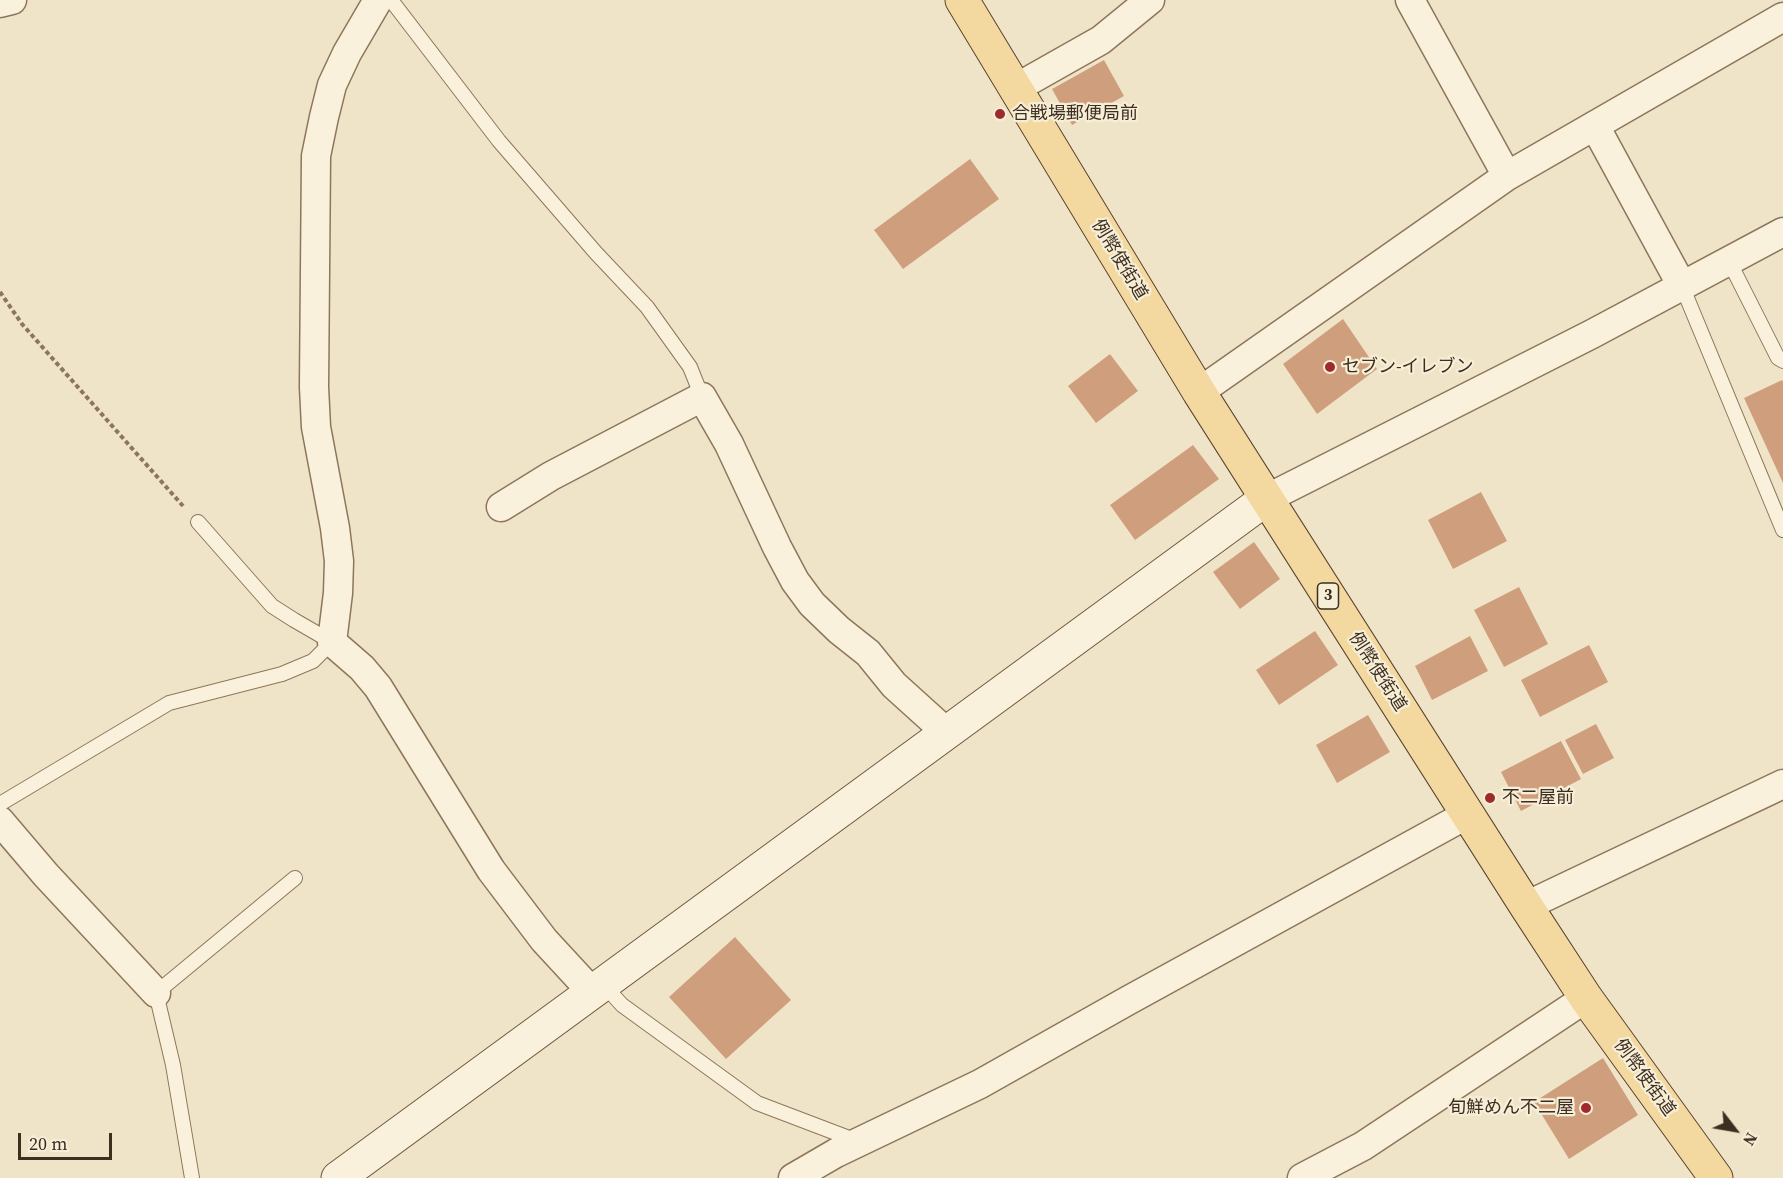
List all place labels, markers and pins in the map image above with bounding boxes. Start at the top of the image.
place label: 合戦場郵便局前 [1012,103,1138,125]
marker: 合戦場郵便局前 [993,107,1007,121]
place label: セブン-イレブン [1342,356,1474,378]
marker: セブン-イレブン [1323,360,1337,374]
place label: 不二屋前 [1502,787,1574,809]
marker: 不二屋前 [1483,791,1497,805]
place label: 旬鮮めん不二屋 [1448,1097,1574,1119]
marker: 旬鮮めん不二屋 [1579,1101,1593,1115]

